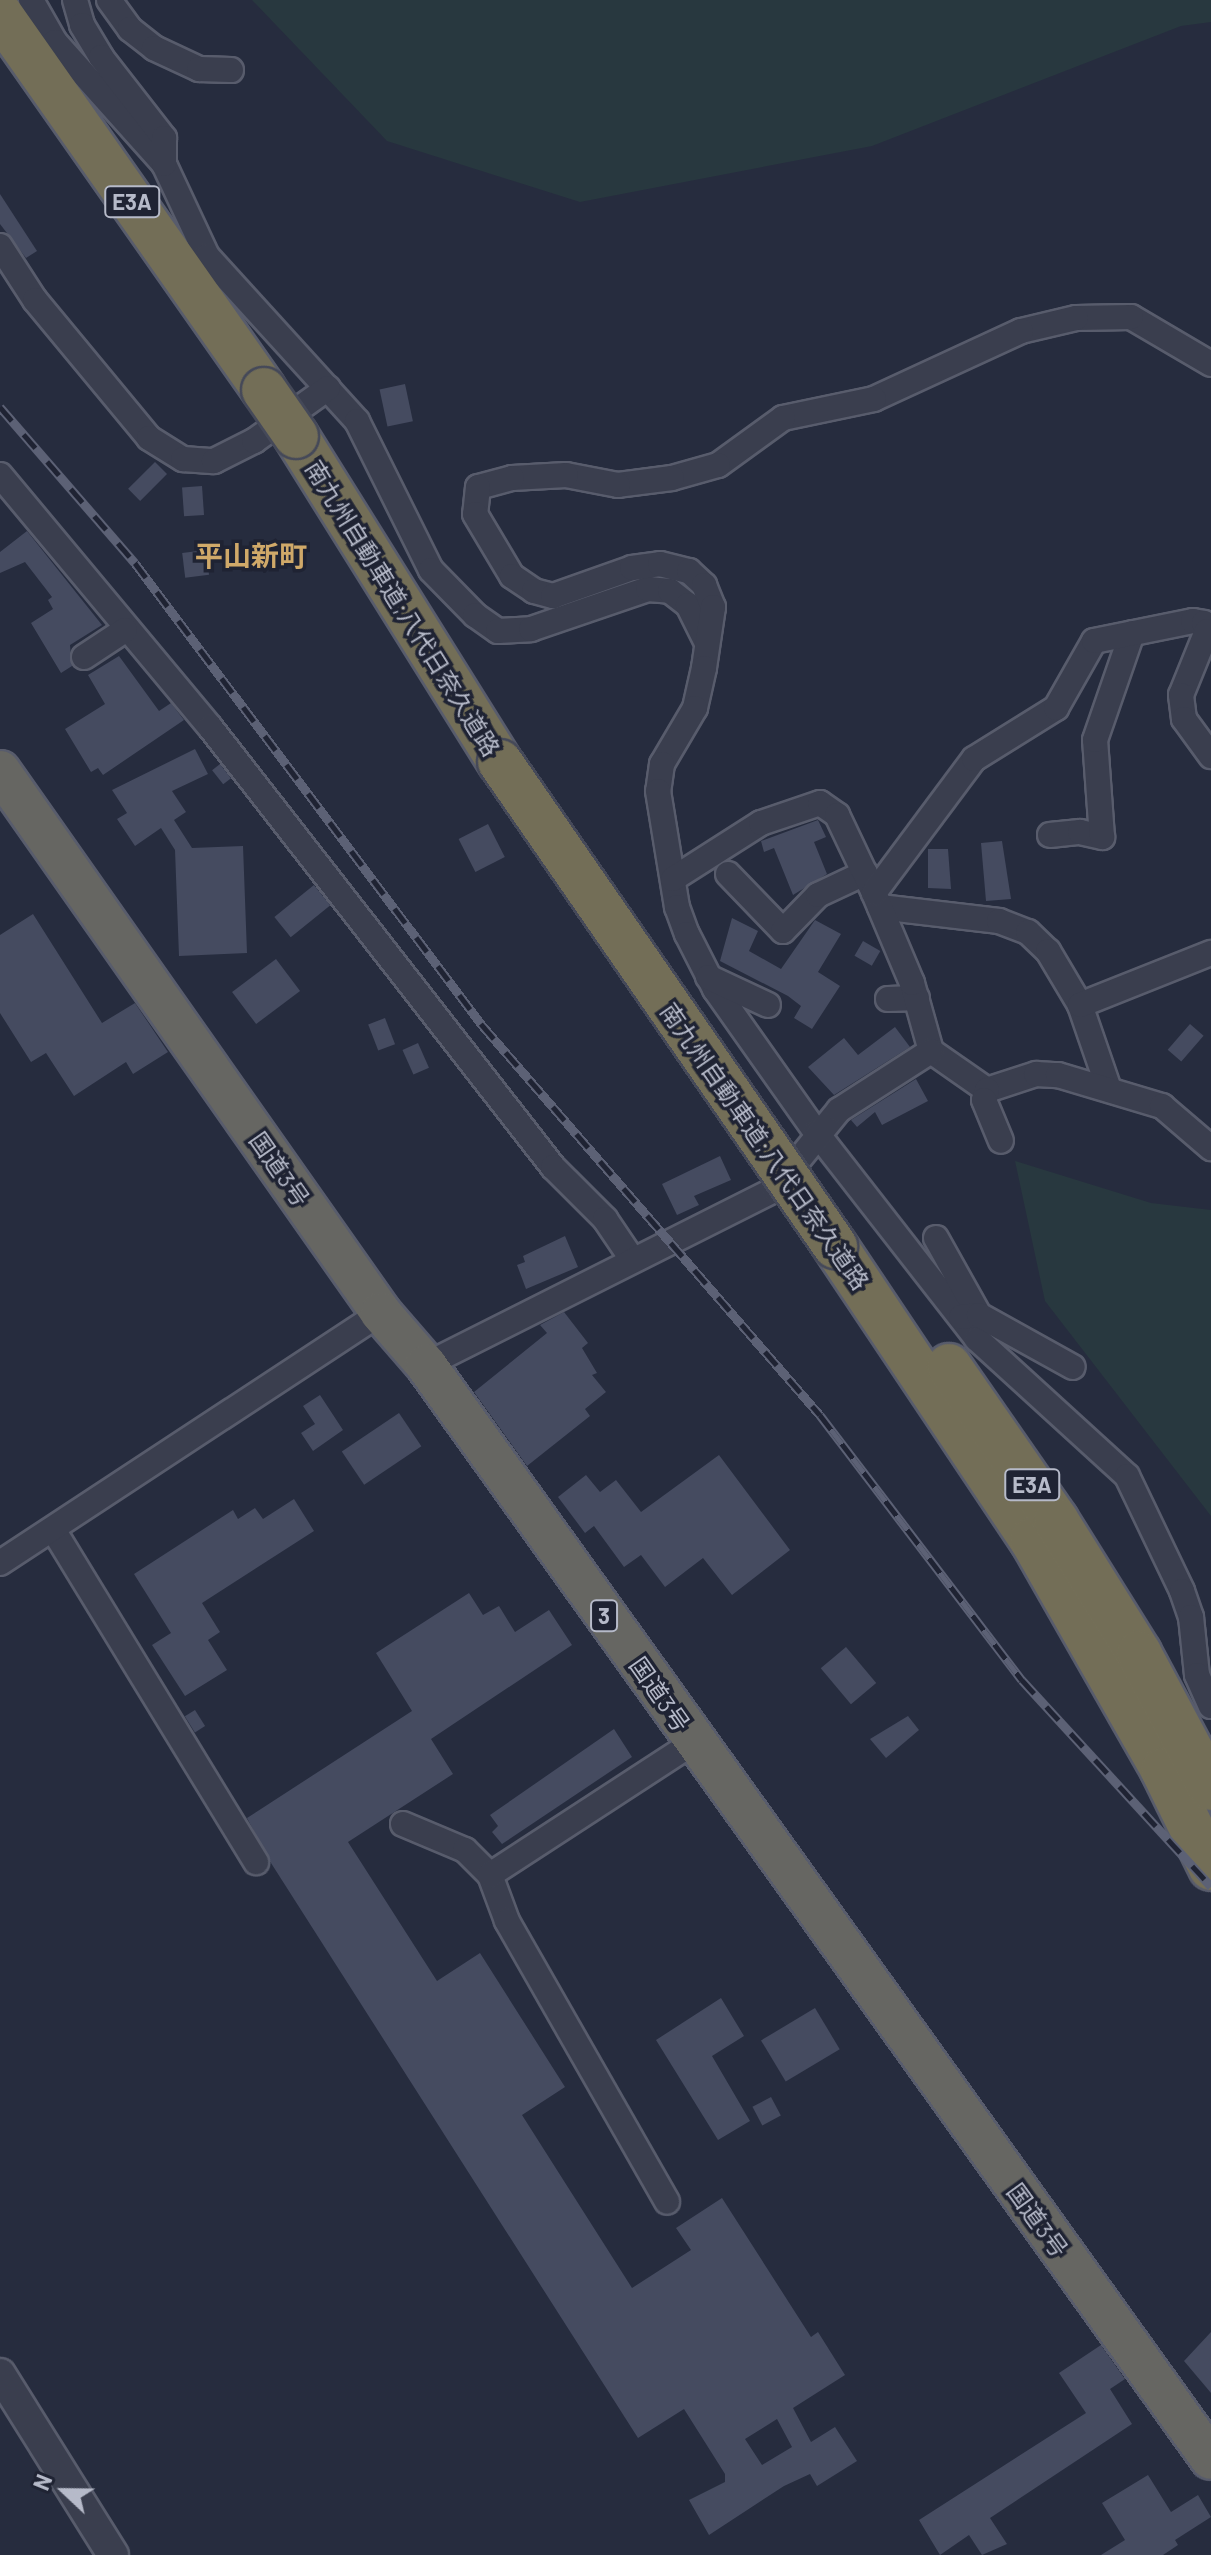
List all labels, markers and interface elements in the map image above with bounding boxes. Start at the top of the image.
road number: E3A [104,184,160,220]
street label: 南九州自動車道;八代日奈久道路 [300,455,506,761]
district label: 平山新町 [195,538,307,572]
street label: 南九州自動車道;八代日奈久道路 [655,997,875,1295]
street label: 国道3号 [244,1126,316,1212]
road number: E3A [1004,1467,1060,1503]
road number: 3 [590,1598,618,1634]
street label: 国道3号 [624,1651,696,1737]
street label: 国道3号 [1002,2177,1074,2263]
north arrow [24,2451,104,2531]
text: N [27,2470,57,2494]

